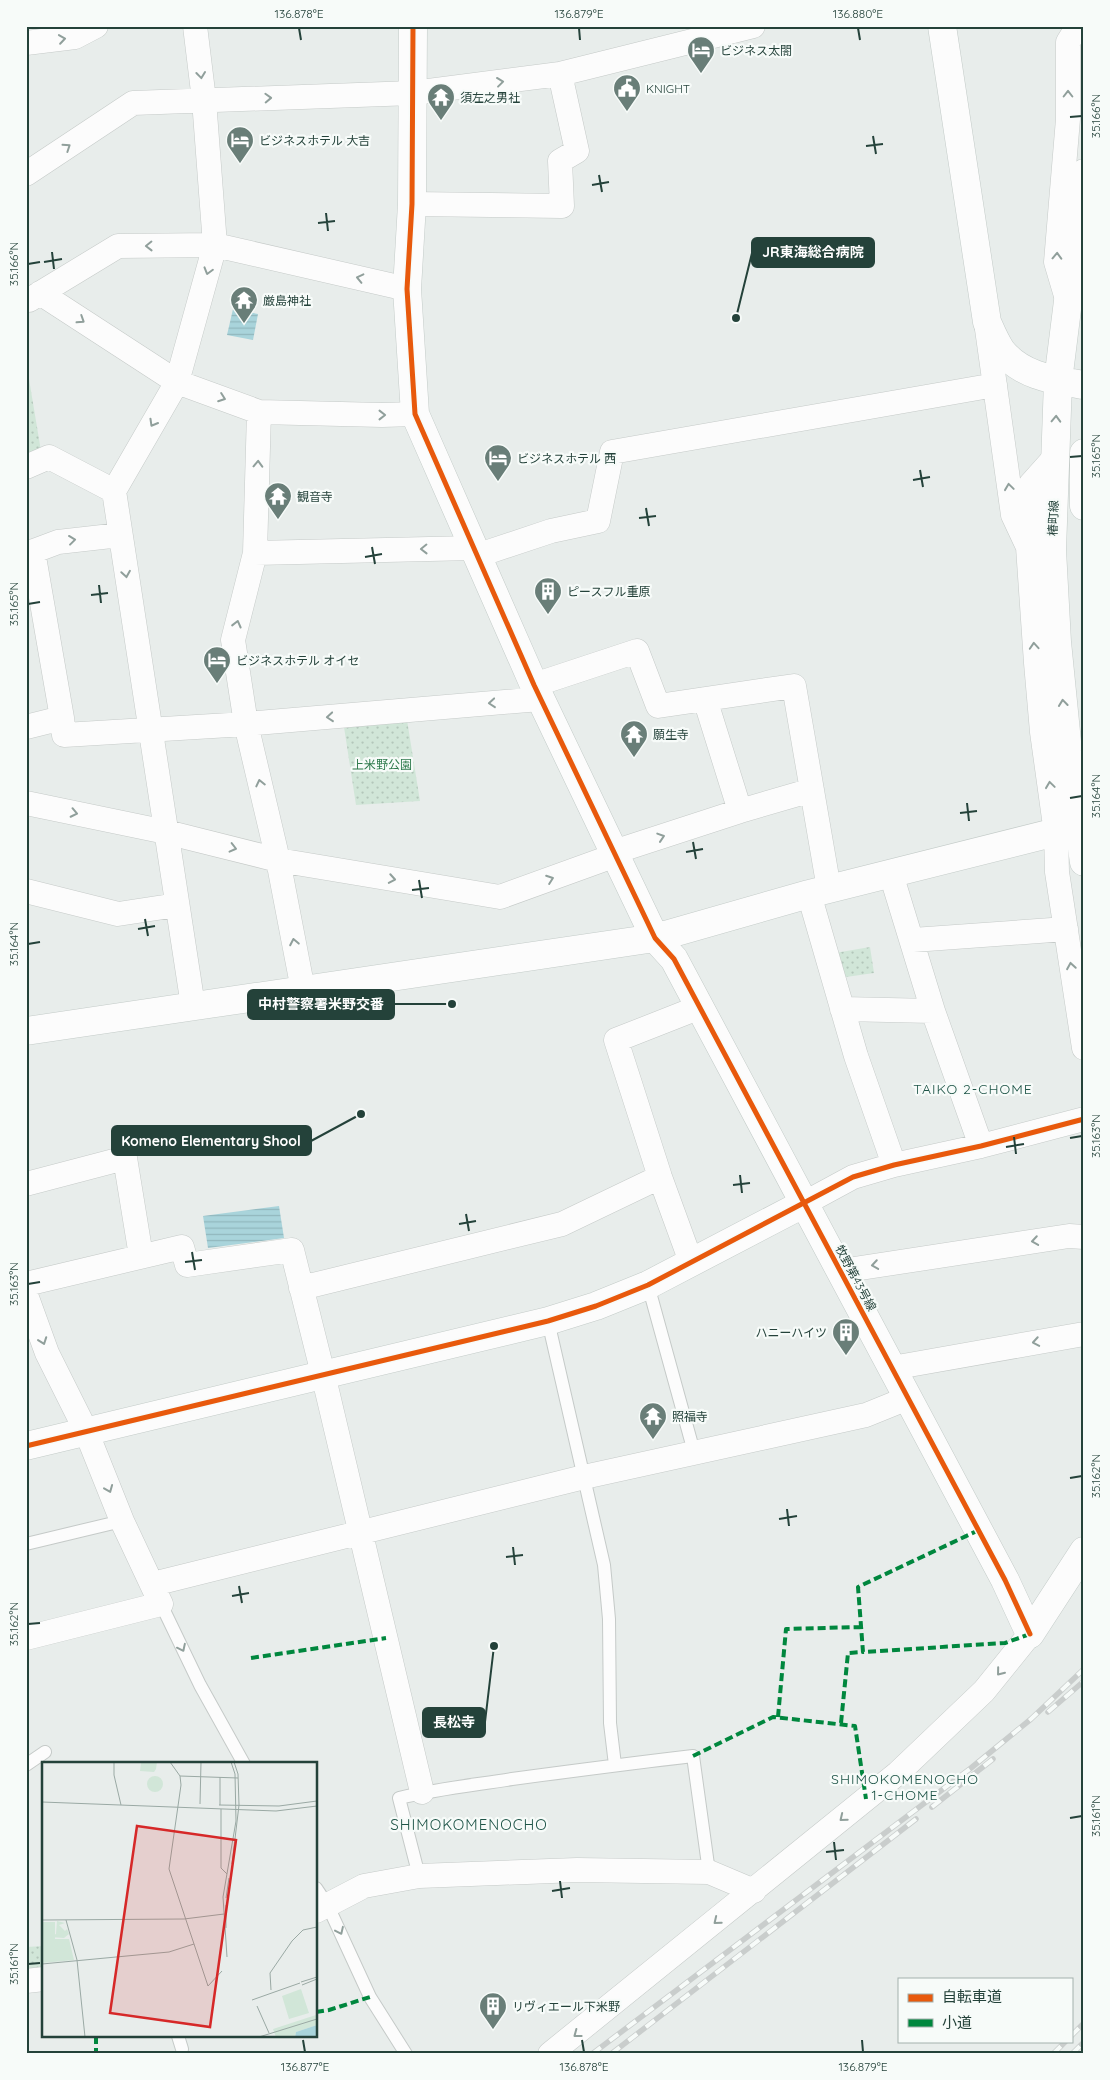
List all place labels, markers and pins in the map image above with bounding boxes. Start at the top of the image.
hotel icon: ビジネス太閤 [686,35,716,74]
place label: ビジネス太閤 [720,43,792,58]
public building icon: KNIGHT [612,73,642,112]
place label: KNIGHT [646,81,690,96]
temple icon: 須左之男社 [426,82,456,121]
place label: 須左之男社 [460,90,520,105]
hotel icon: ビジネスホテル 大吉 [225,125,255,164]
place label: ビジネスホテル 大吉 [259,133,370,148]
callout: JR東海総合病院 [752,238,874,267]
temple icon: 厳島神社 [229,285,259,324]
place label: 厳島神社 [263,293,311,308]
hotel icon: ビジネスホテル 西 [483,443,513,482]
place label: ビジネスホテル 西 [517,451,616,466]
temple icon: 観音寺 [263,481,293,520]
place label: 観音寺 [297,489,333,504]
building icon: ピースフル重原 [533,576,563,615]
place label: ピースフル重原 [567,584,650,599]
hotel icon: ビジネスホテル オイセ [202,645,232,684]
place label: ビジネスホテル オイセ [236,653,359,668]
temple icon: 願生寺 [619,719,649,758]
place label: 願生寺 [653,727,689,742]
callout: 中村警察署米野交番 [248,990,394,1019]
callout: Komeno Elementary Shool [112,1126,311,1155]
building icon: ハニーハイツ [831,1317,861,1356]
place label: ハニーハイツ [755,1325,827,1340]
temple icon: 照福寺 [638,1401,668,1440]
place label: 照福寺 [672,1409,708,1424]
callout: 長松寺 [423,1708,485,1737]
building icon: リヴィエール下米野 [478,1991,508,2030]
place label: リヴィエール下米野 [512,1999,620,2014]

